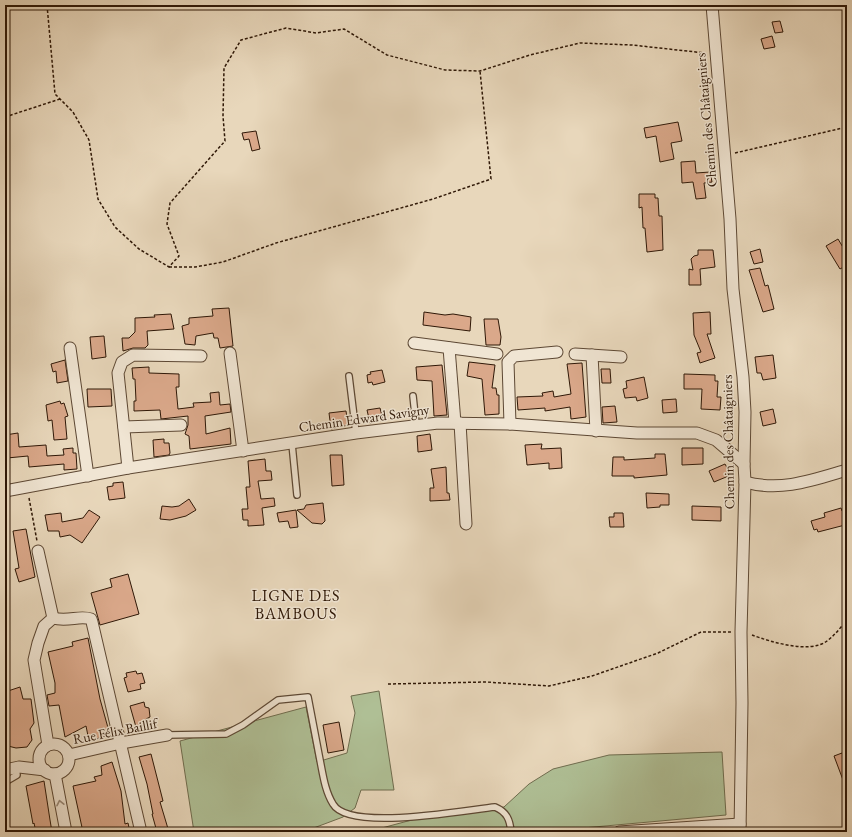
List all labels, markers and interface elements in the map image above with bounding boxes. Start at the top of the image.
street label: Chemin des Châtaigniers [691,52,721,188]
street label: Chemin des Châtaigniers [718,374,738,510]
street label: Chemin Edward Savigny [298,400,431,436]
district label: LIGNE DES BAMBOUS [252,585,340,624]
street label: Rue Félix Baillif [71,714,160,748]
one-way arrow [56,800,64,806]

